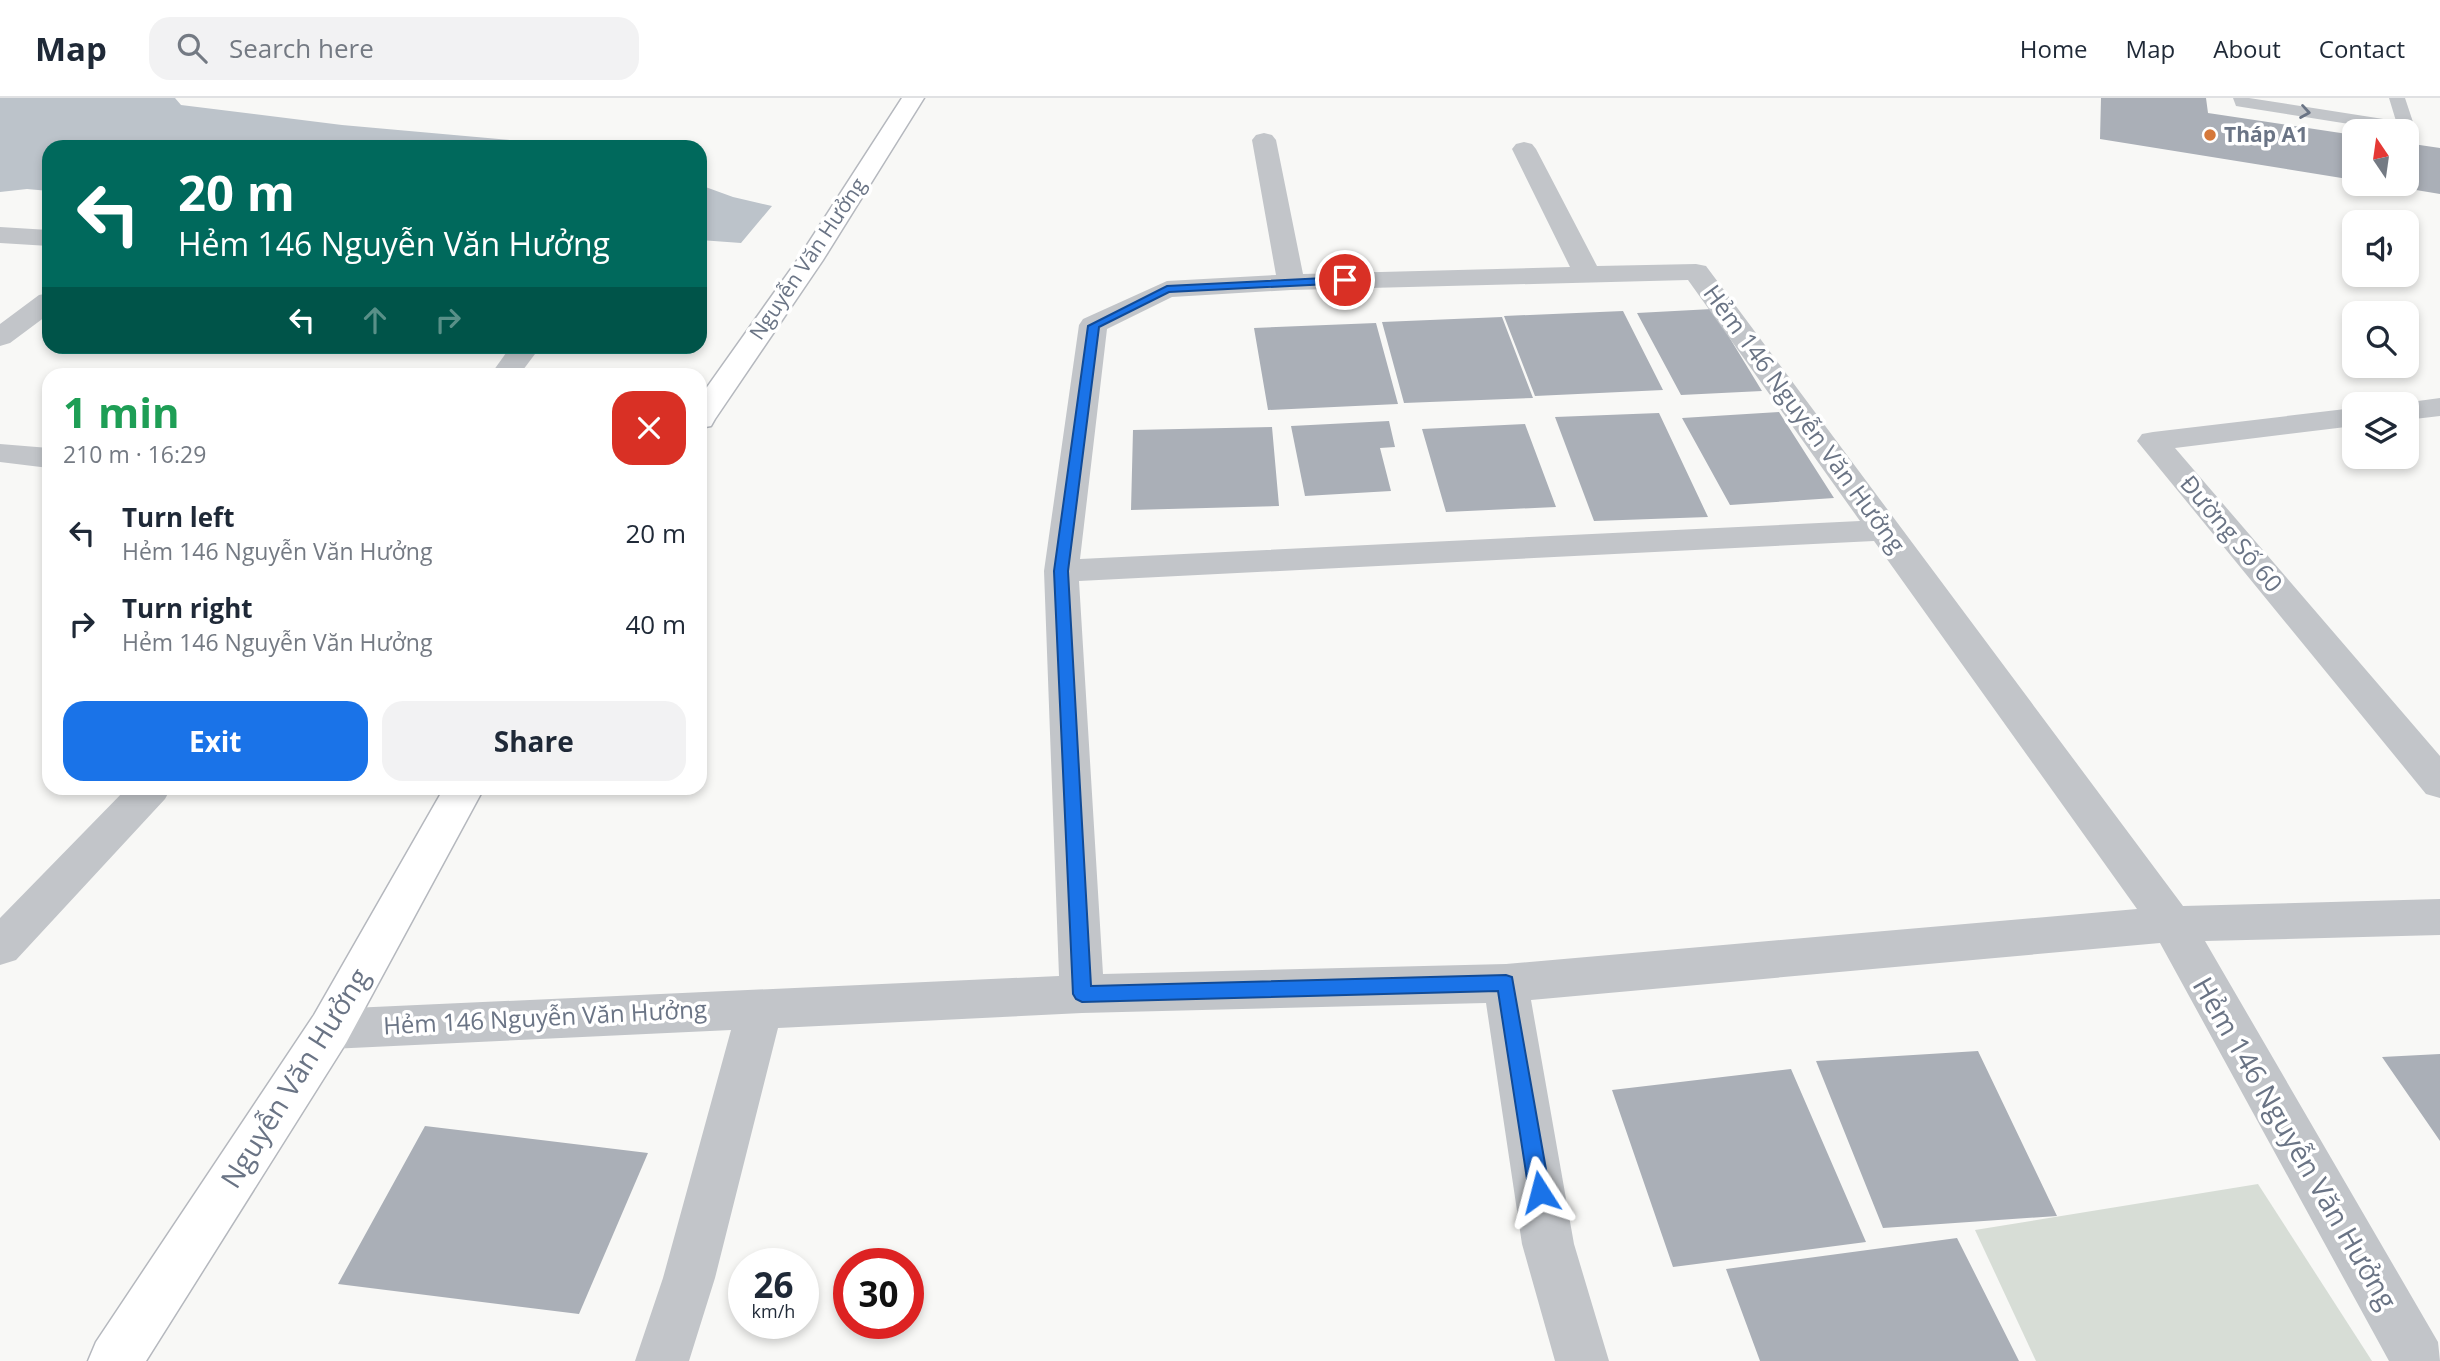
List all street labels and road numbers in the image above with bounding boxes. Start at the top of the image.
street label: Nguyễn Văn Hưởng [743,172,872,345]
street label: Hẻm 146 Nguyễn Văn Hưởng [1697,277,1914,559]
street label: Đường Số 60 [2173,468,2291,599]
street label: Nguyễn Văn Hưởng [211,960,377,1195]
street label: Hẻm 146 Nguyễn Văn Hưởng [2185,969,2407,1316]
street label: Hẻm 146 Nguyễn Văn Hưởng [382,992,708,1041]

